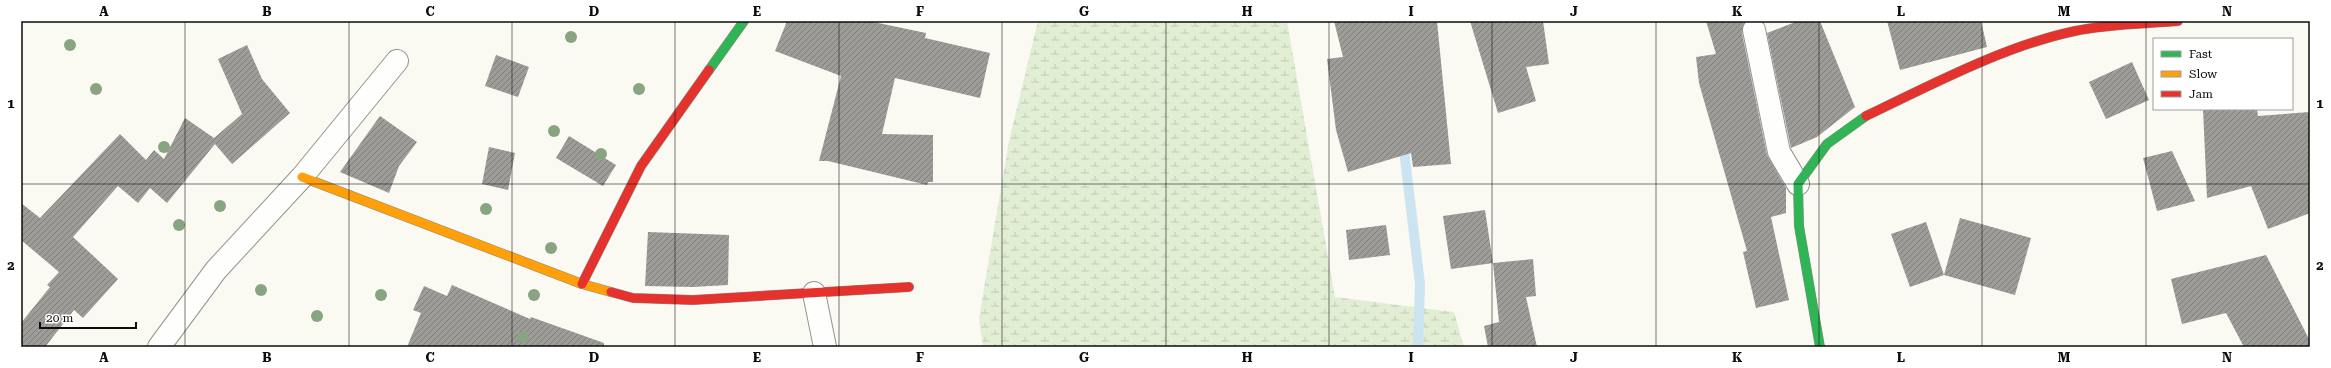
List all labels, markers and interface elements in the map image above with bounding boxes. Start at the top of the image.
text: A [99,4,109,19]
text: B [262,4,272,19]
text: C [425,4,435,19]
text: D [589,4,599,19]
text: E [753,4,761,19]
text: F [916,4,924,19]
text: G [1079,4,1089,19]
text: H [1242,4,1253,19]
text: I [1408,4,1414,19]
text: J [1570,4,1578,19]
text: K [1732,4,1743,19]
text: L [1897,4,1905,19]
text: M [2058,4,2071,19]
text: N [2222,4,2232,19]
legend [2153,38,2293,110]
text: Fast [2189,47,2213,61]
text: Slow [2189,67,2217,81]
text: Jam [2189,87,2213,101]
text: 1 [7,96,15,111]
text: 1 [2316,96,2324,111]
text: 2 [7,258,15,273]
text: 2 [2316,258,2324,273]
scale bar [40,304,136,330]
text: 20 m [46,311,73,325]
text: A [99,350,109,365]
text: B [262,350,272,365]
text: C [425,350,435,365]
text: D [589,350,599,365]
text: E [753,350,761,365]
text: F [916,350,924,365]
text: G [1079,350,1089,365]
text: H [1242,350,1253,365]
text: I [1408,350,1414,365]
text: J [1570,350,1578,365]
text: K [1732,350,1743,365]
text: L [1897,350,1905,365]
text: M [2058,350,2071,365]
text: N [2222,350,2232,365]

